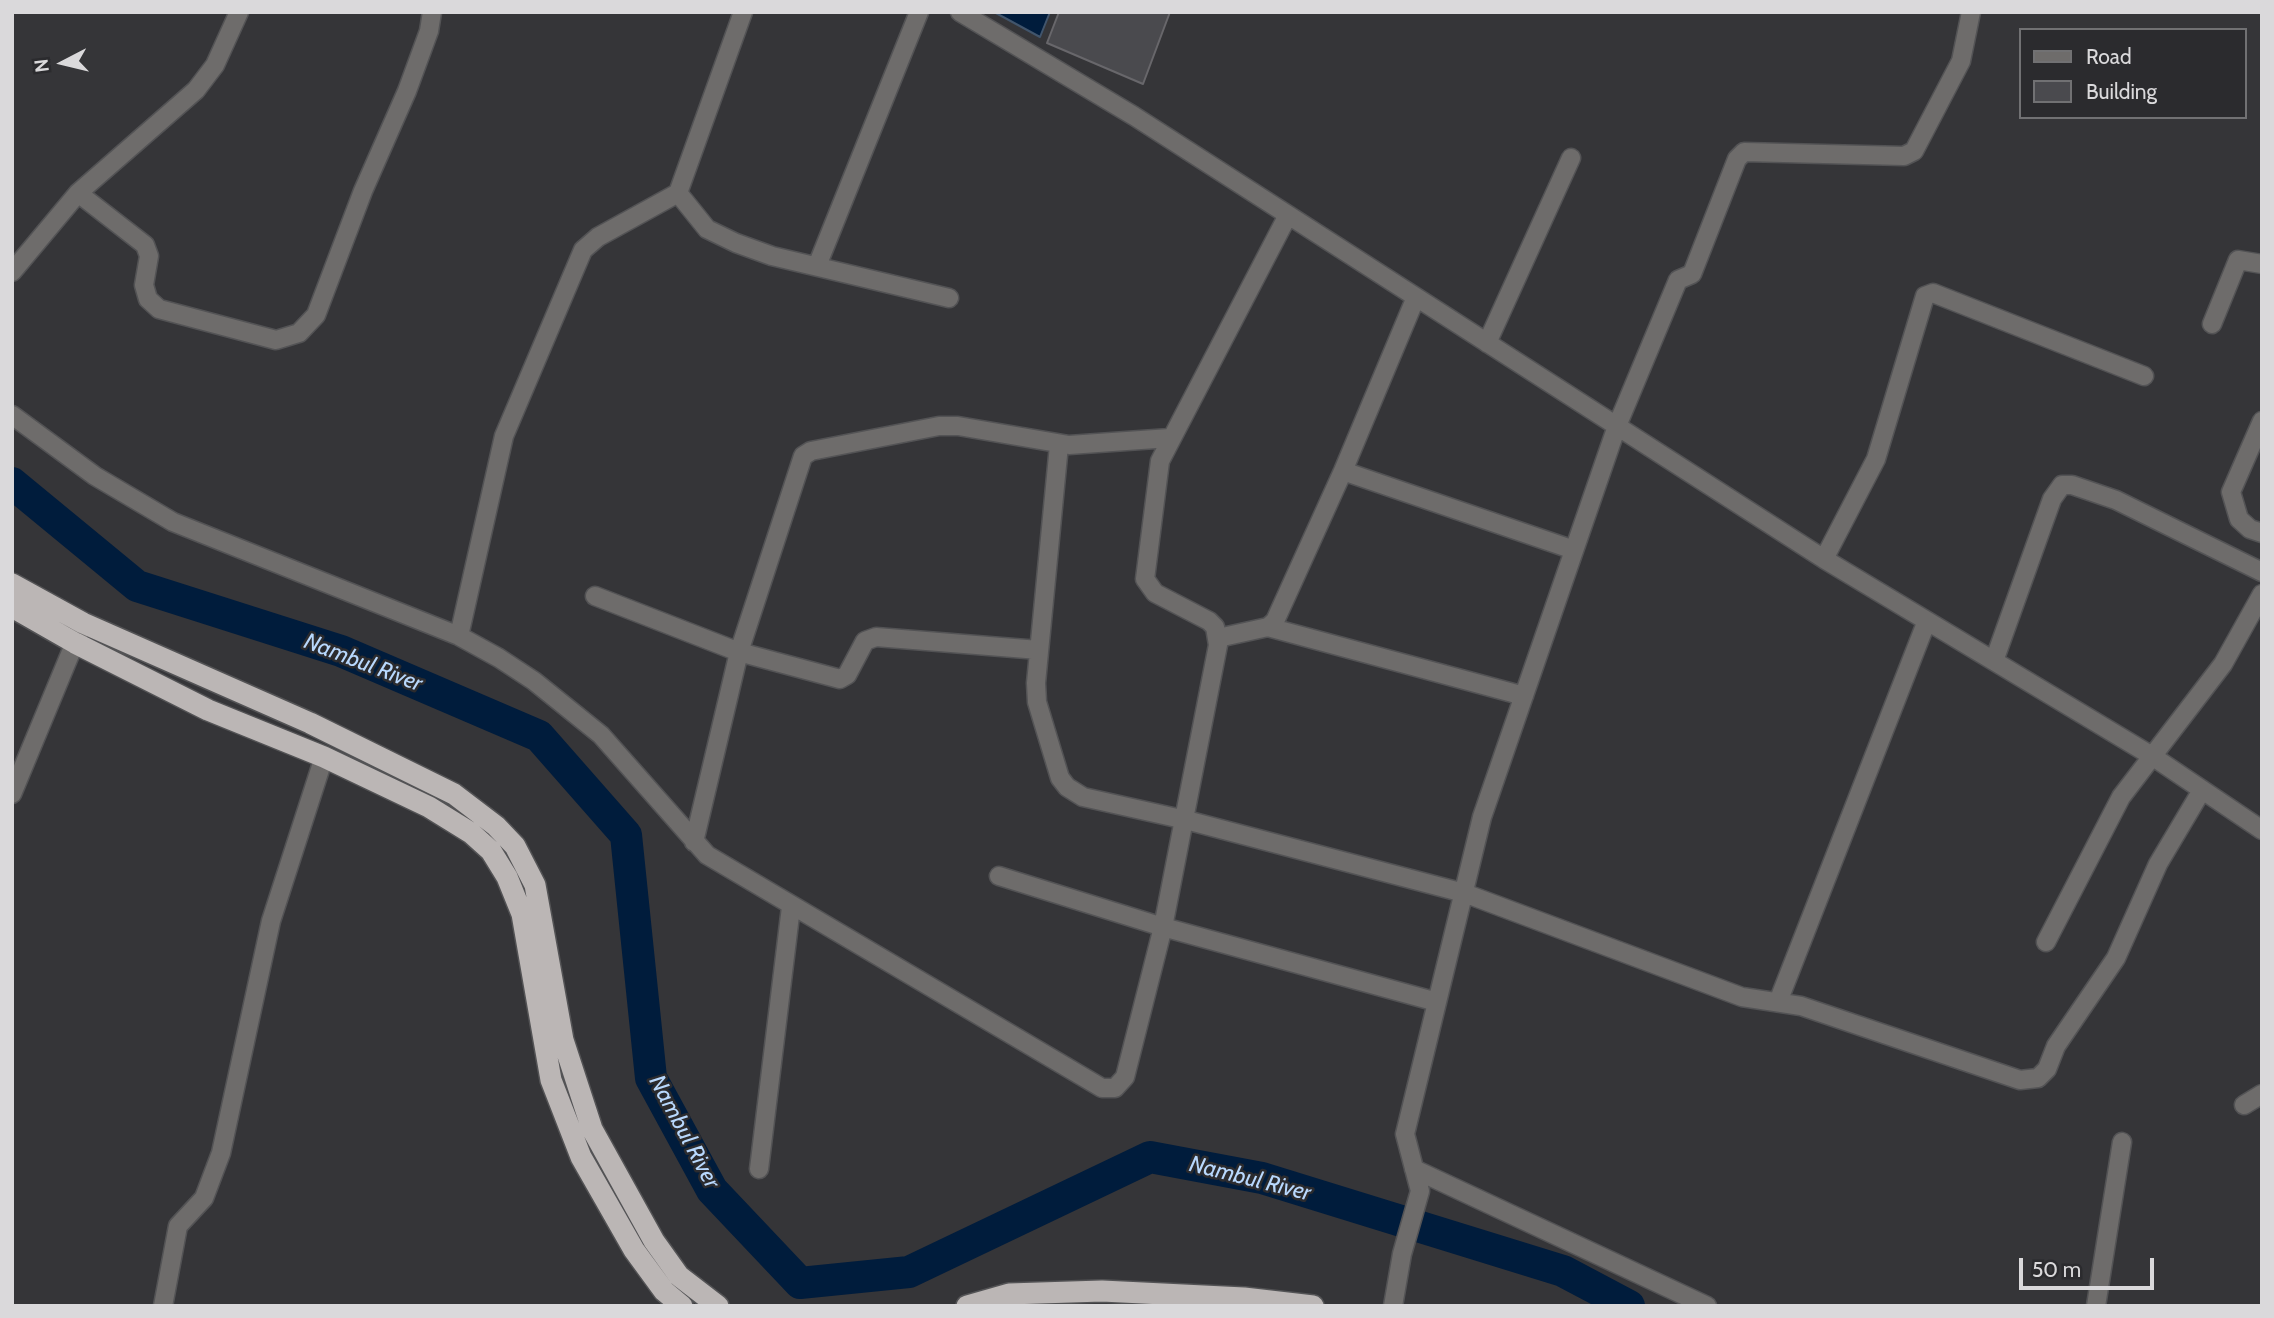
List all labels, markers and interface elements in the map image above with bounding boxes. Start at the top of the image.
north arrow [28,28,98,98]
legend [2018,28,2246,119]
text: Road [2086,44,2132,69]
text: N [29,58,54,74]
text: Building [2086,79,2157,104]
water label: Nambul River [300,628,426,698]
water label: Nambul River [643,1071,725,1193]
water label: Nambul River [1186,1151,1314,1207]
scale bar [2022,1244,2157,1288]
text: 50 m [2032,1257,2081,1282]

